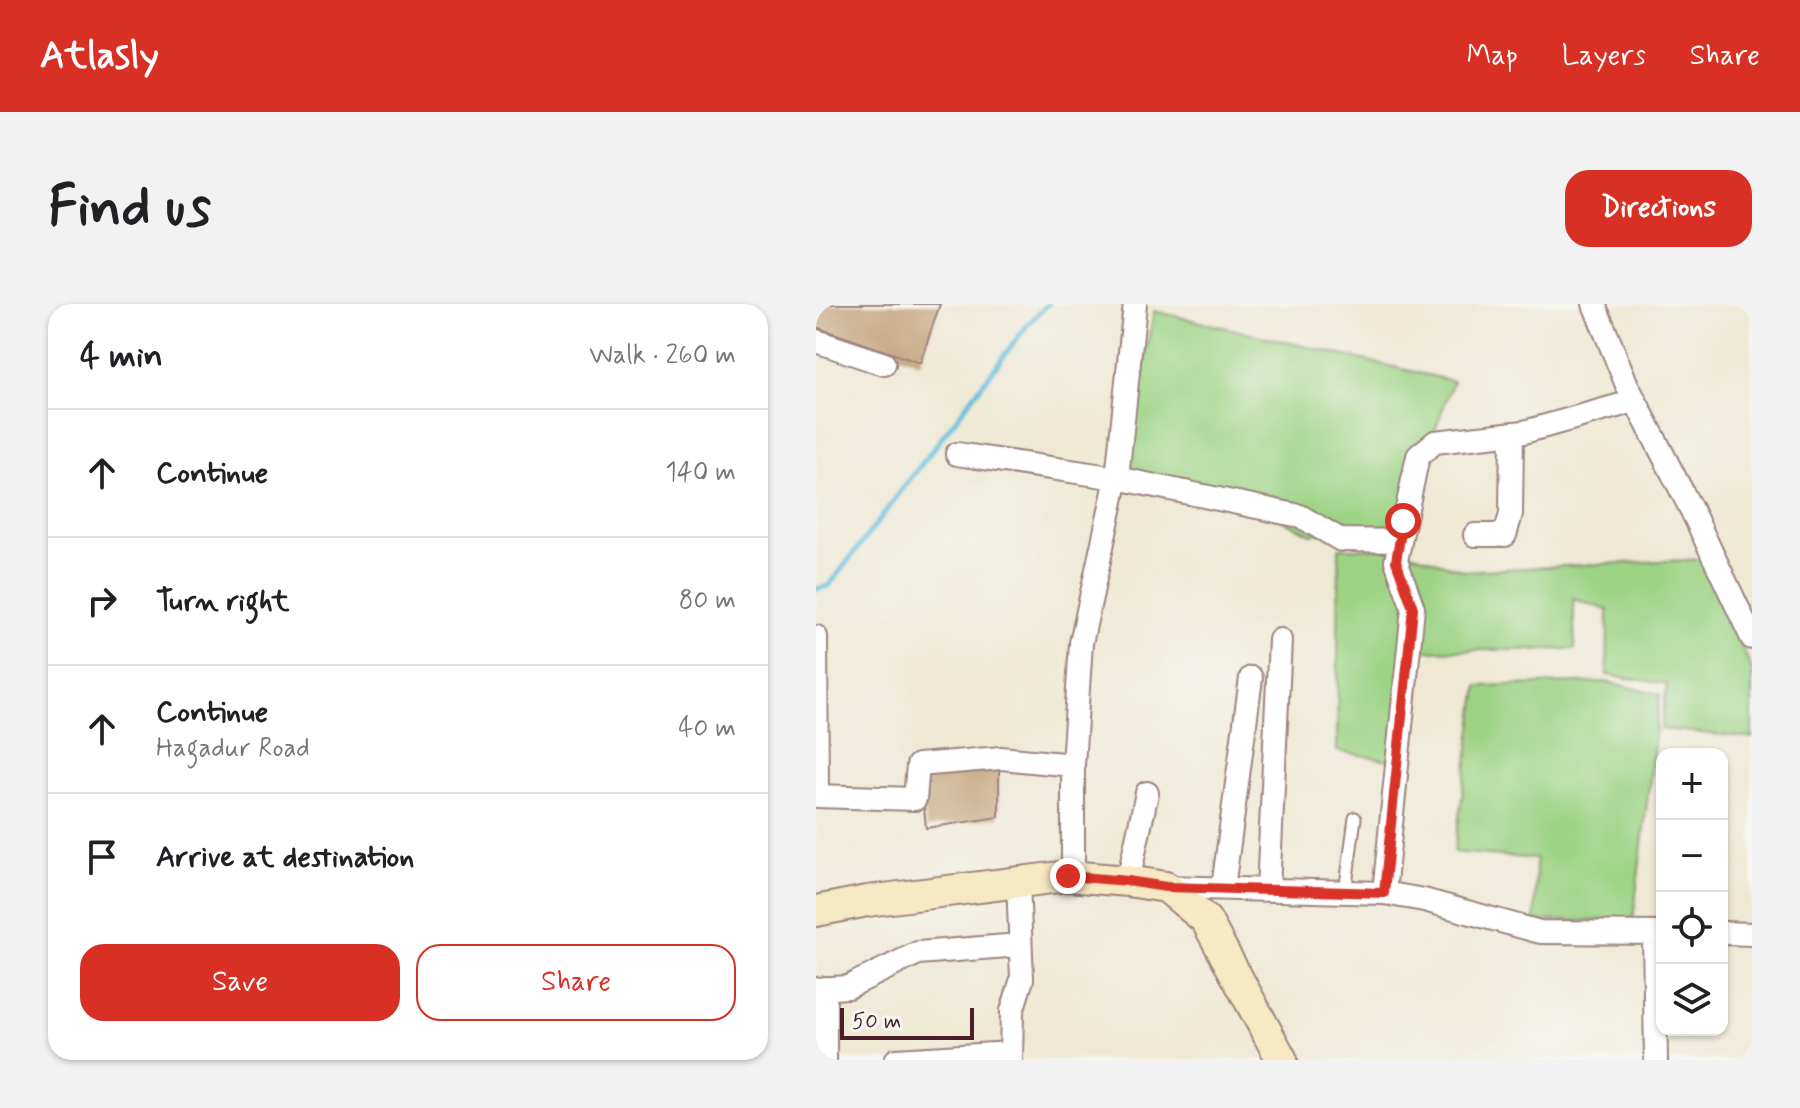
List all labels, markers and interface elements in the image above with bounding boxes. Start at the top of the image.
text: Atlasly [40,32,159,81]
text: Map [1467,38,1518,75]
text: Layers [1562,38,1646,75]
text: Share [1690,38,1760,75]
button: Directions [1565,170,1752,247]
text: Find us [48,172,211,245]
text: 4 min [80,334,163,379]
text: Walk · 260 m [589,339,736,373]
icon: ahead [80,451,124,495]
text: Continue [156,454,268,493]
text: 140 m [665,456,736,490]
route start [1385,503,1421,539]
icon: right [80,579,124,623]
text: Turn right [156,582,289,621]
text: 80 m [679,584,736,618]
text: Continue [156,693,268,732]
icon: ahead [80,707,124,751]
text: 40 m [678,712,736,746]
text: Hagadur Road [156,732,310,766]
map controls [1656,748,1728,1036]
button: + [1656,748,1728,820]
button: − [1656,820,1728,892]
icon: arrive [80,835,124,879]
text: Arrive at destination [156,838,414,877]
route end [1050,858,1086,894]
button: locate [1656,892,1728,964]
button: Save [80,944,400,1021]
button: Share [416,944,736,1021]
button: layers [1656,964,1728,1036]
scale bar [840,1004,974,1040]
text: 50 m [852,1008,901,1036]

